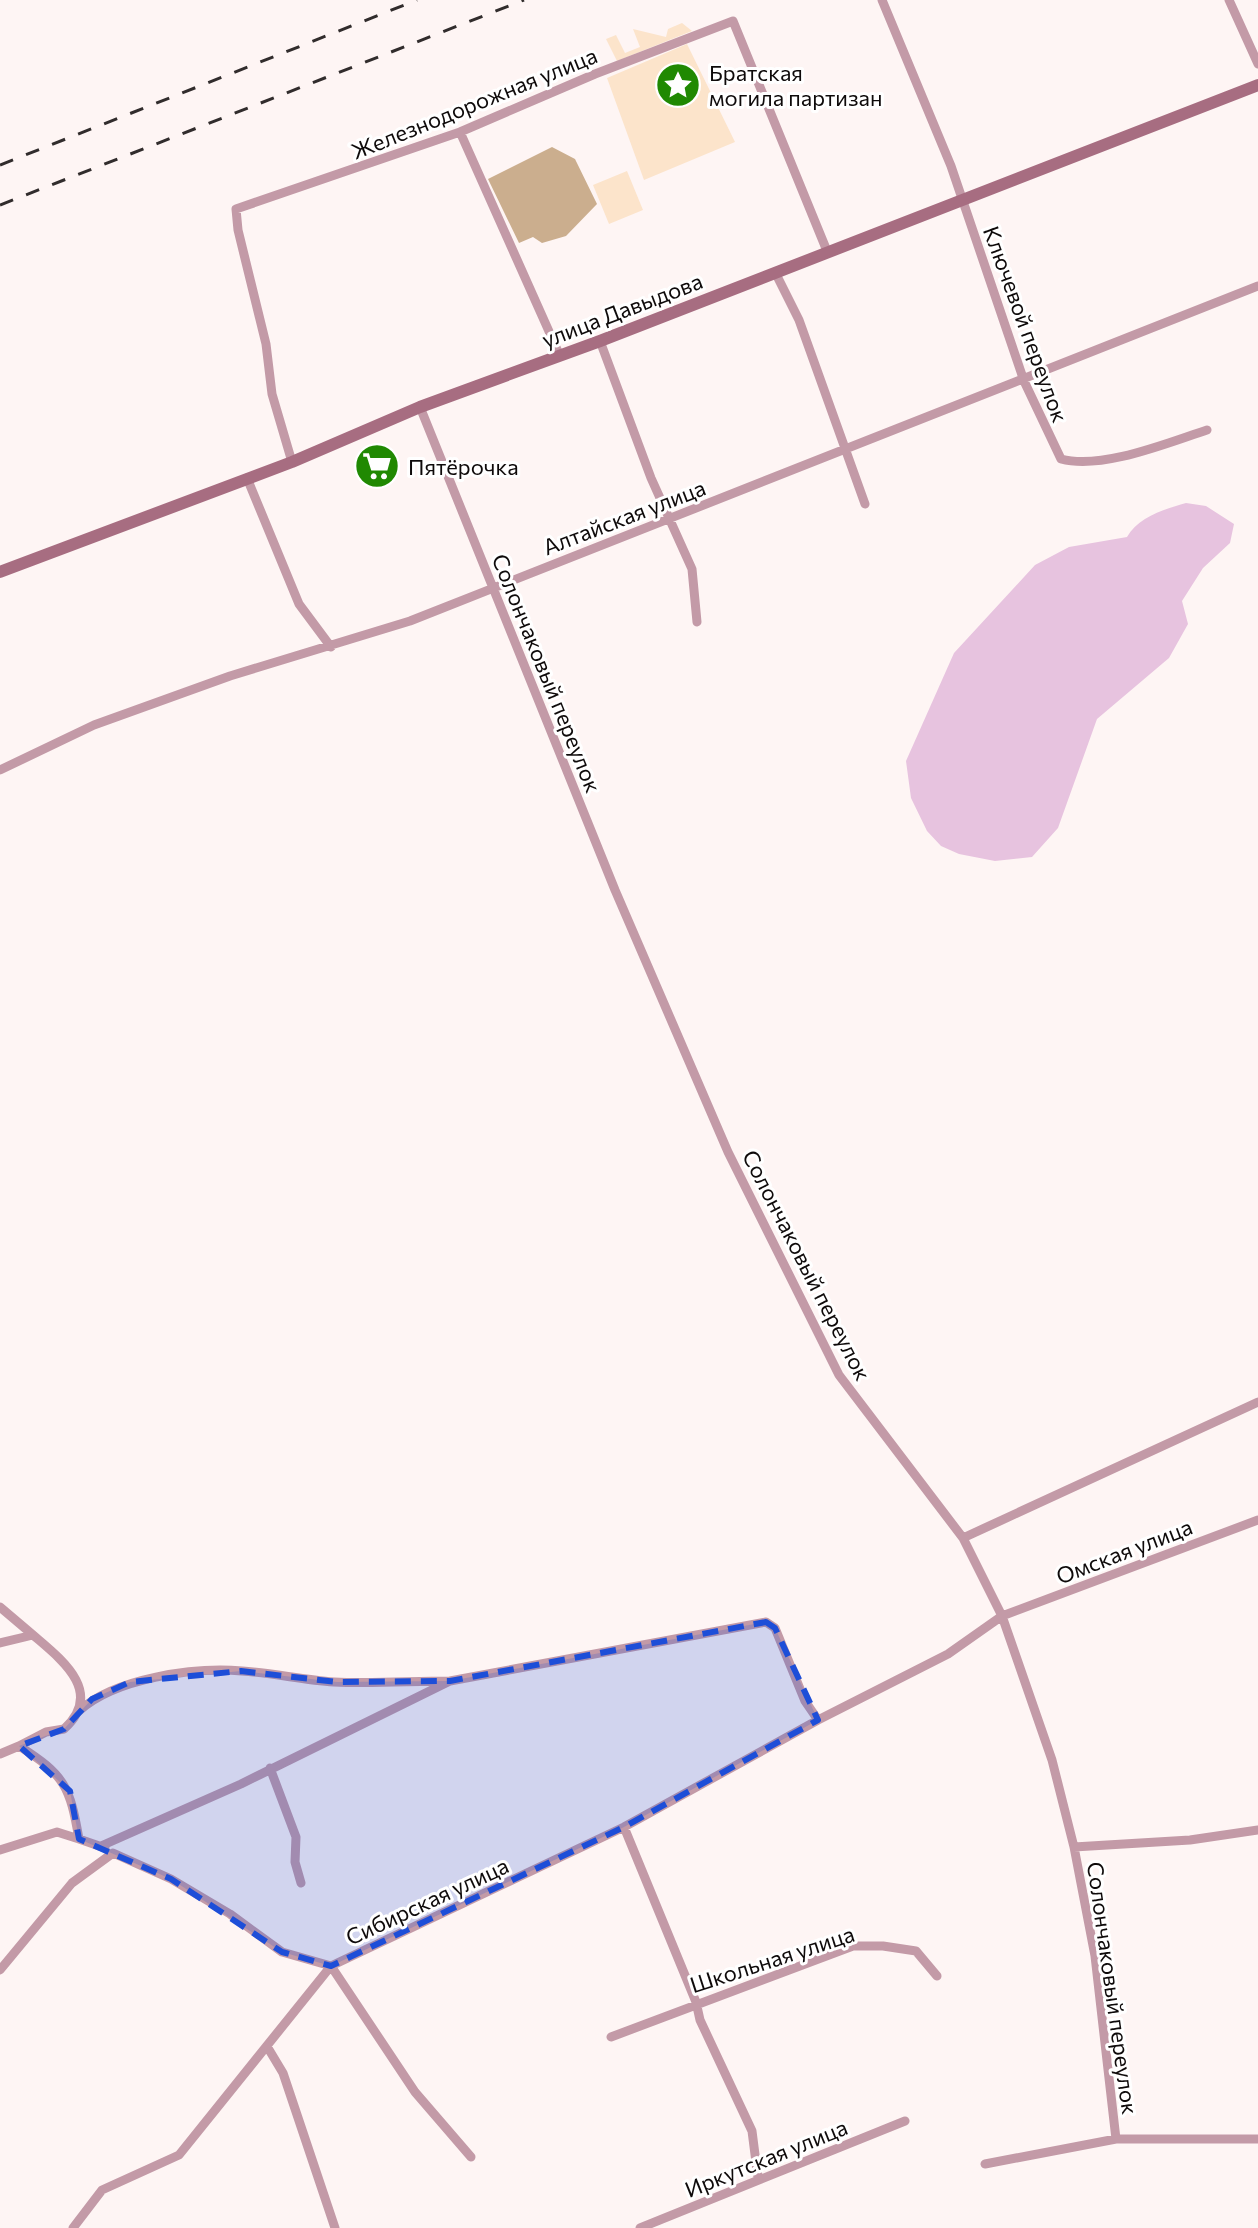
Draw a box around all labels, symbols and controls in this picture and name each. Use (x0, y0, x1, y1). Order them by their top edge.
street label: Железнодорожная улица (347, 41, 601, 165)
place label: Братская могила партизан (709, 59, 883, 111)
place icon: Братская могила партизан (654, 61, 702, 109)
street label: Ключевой переулок (978, 222, 1074, 426)
street label: улица Давыдова (538, 267, 706, 353)
supermarket icon: Пятёрочка (353, 442, 401, 490)
place label: Пятёрочка (408, 453, 519, 480)
street label: Алтайская улица (539, 474, 709, 560)
street label: Солончаковый переулок (487, 550, 607, 796)
street label: Солончаковый переулок (737, 1145, 877, 1385)
street label: Омская улица (1052, 1513, 1196, 1589)
street label: Сибирская улица (341, 1851, 513, 1951)
street label: Солончаковый переулок (1082, 1860, 1144, 2116)
street label: Школьная улица (686, 1920, 858, 1998)
street label: Иркутская улица (681, 2113, 851, 2203)

